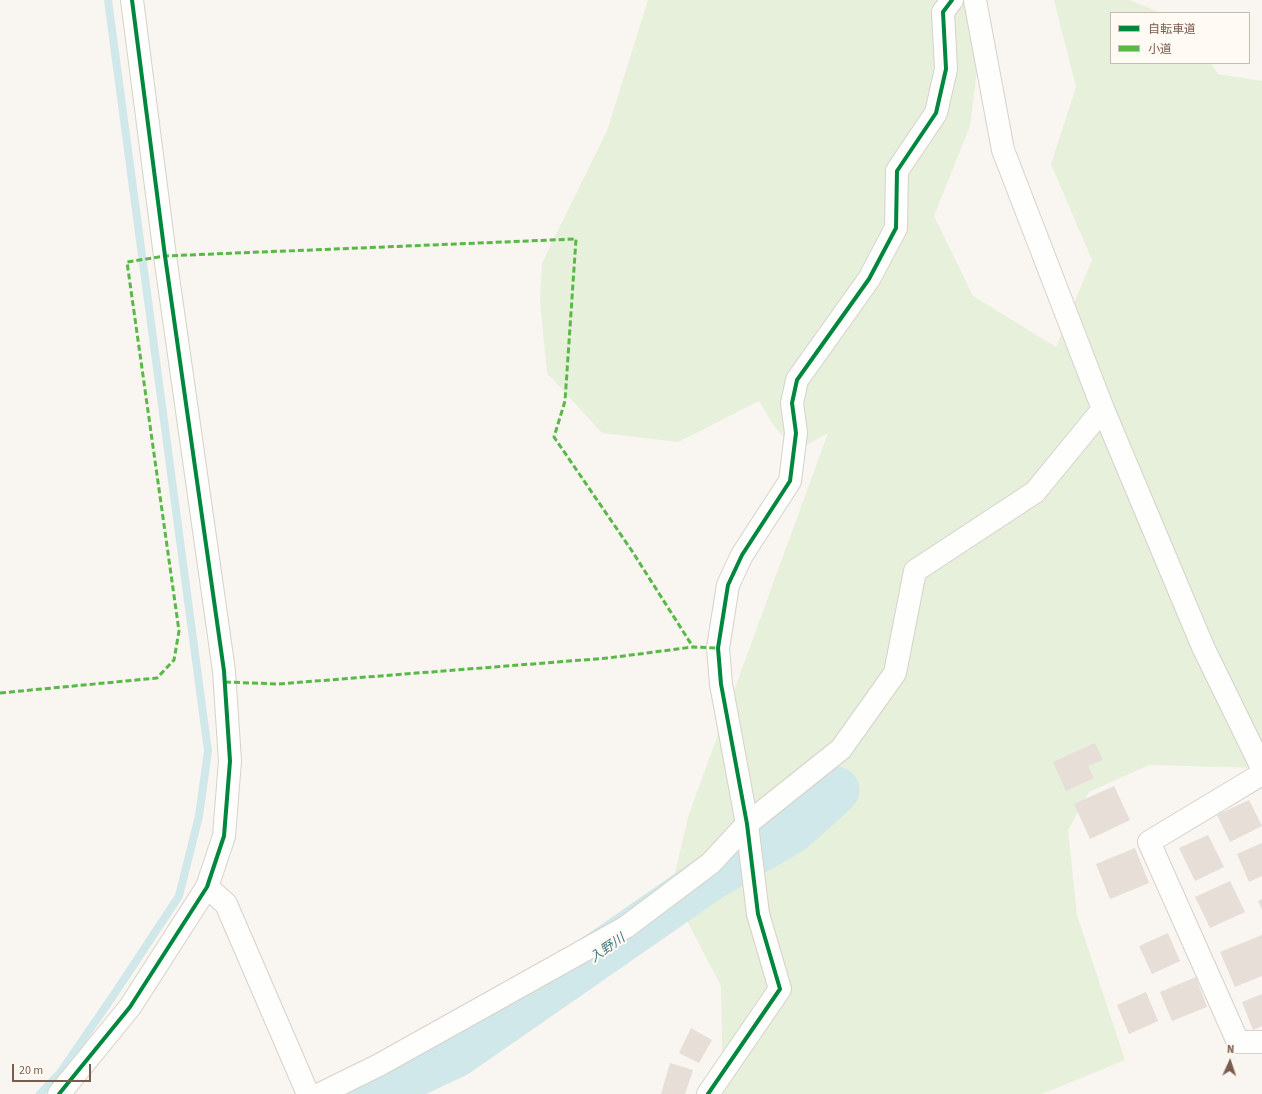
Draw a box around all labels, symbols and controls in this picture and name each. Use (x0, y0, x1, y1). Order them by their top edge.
legend (1110, 12, 1250, 64)
text: 自転車道 (1148, 21, 1196, 38)
text: 小道 (1148, 41, 1172, 58)
water label: 入野川 (588, 931, 628, 967)
north arrow (1210, 1042, 1250, 1082)
text: N (1227, 1042, 1235, 1057)
scale bar (14, 1056, 93, 1082)
text: 20 m (19, 1062, 43, 1079)

